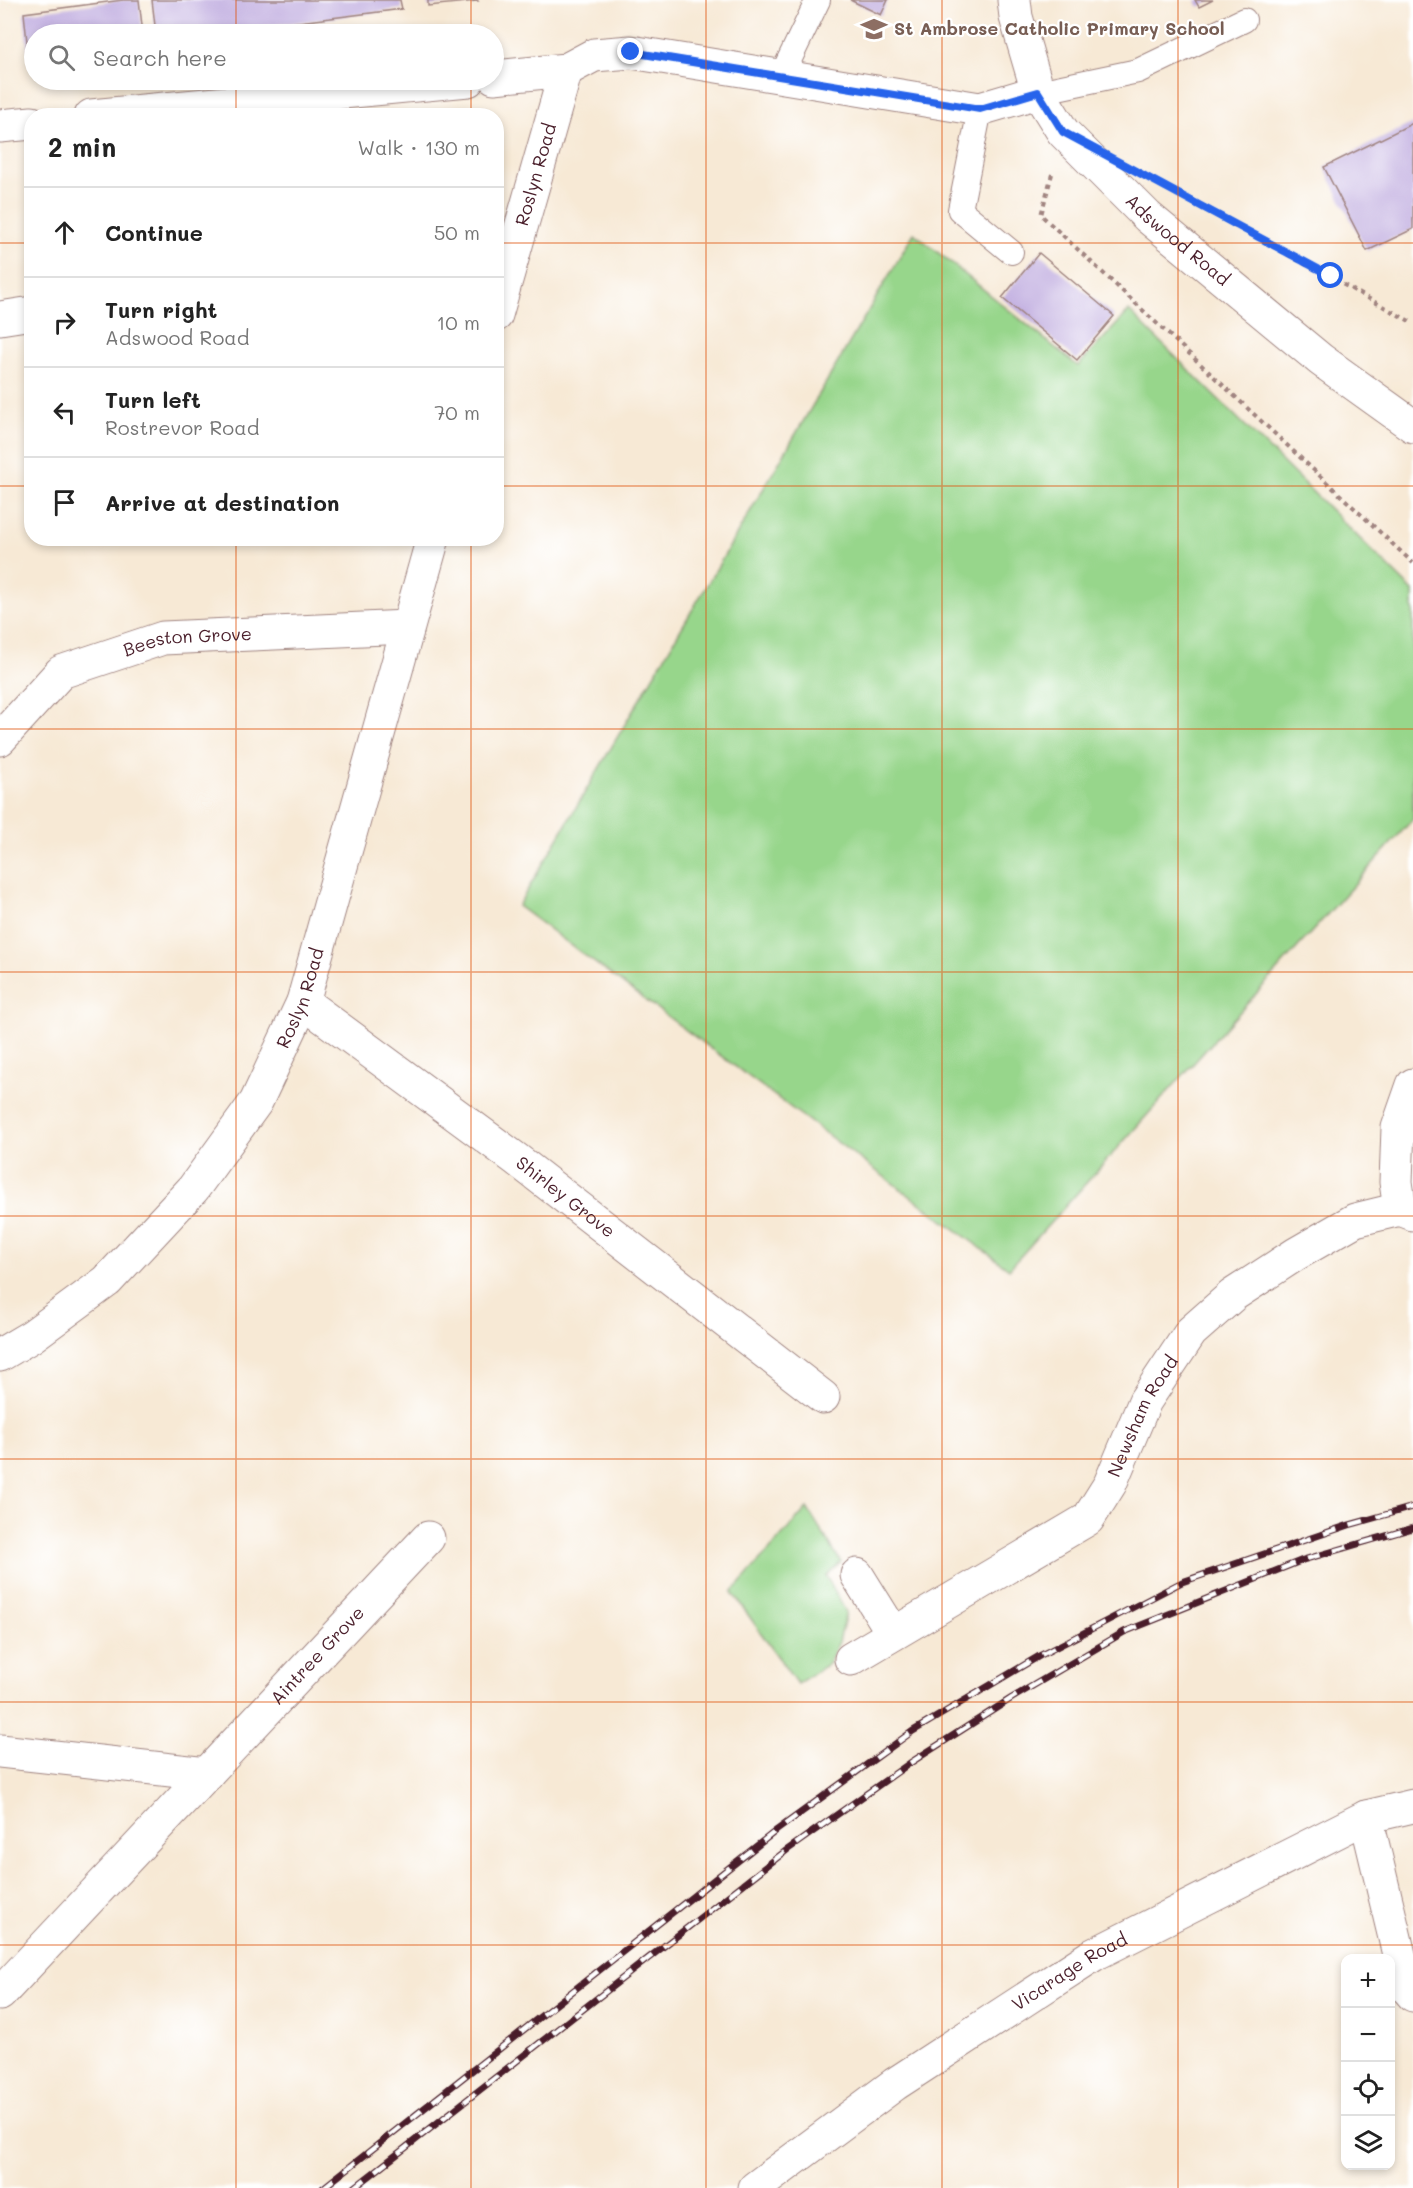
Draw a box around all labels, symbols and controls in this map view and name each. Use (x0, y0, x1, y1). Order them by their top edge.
school or university icon: St Ambrose Catholic Primary School (859, 14, 889, 44)
place label: St Ambrose Catholic Primary School (894, 16, 1225, 40)
search box (24, 24, 504, 90)
route end (617, 38, 643, 64)
icon: search (45, 41, 78, 74)
text: Search here (93, 43, 227, 72)
street label: Roslyn Road (509, 120, 561, 228)
text: 2 min (48, 130, 116, 164)
text: Walk · 130 m (357, 134, 480, 160)
street label: Adswood Road (1121, 188, 1235, 291)
icon: ahead (48, 216, 81, 249)
text: Continue (105, 218, 203, 247)
text: 50 m (434, 219, 480, 245)
route start (1317, 262, 1343, 288)
text: Turn right (105, 295, 217, 324)
icon: right (48, 306, 81, 339)
text: 10 m (436, 309, 480, 335)
text: Adswood Road (105, 324, 249, 350)
text: Turn left (105, 385, 201, 414)
icon: left (48, 396, 81, 429)
text: 70 m (434, 399, 480, 425)
text: Rostrevor Road (105, 414, 259, 440)
icon: arrive (48, 486, 81, 519)
text: Arrive at destination (105, 488, 340, 517)
street label: Beeston Grove (120, 621, 252, 662)
street label: Roslyn Road (270, 945, 329, 1052)
street label: Shirley Grove (511, 1150, 620, 1243)
street label: Newsham Road (1101, 1350, 1183, 1480)
street label: Aintree Grove (265, 1601, 369, 1709)
street label: Vicarage Road (1007, 1927, 1131, 2016)
map controls (1341, 1954, 1395, 2170)
button: + (1341, 1954, 1395, 2008)
button: − (1341, 2008, 1395, 2062)
button: locate (1341, 2062, 1395, 2116)
button: layers (1341, 2116, 1395, 2170)

